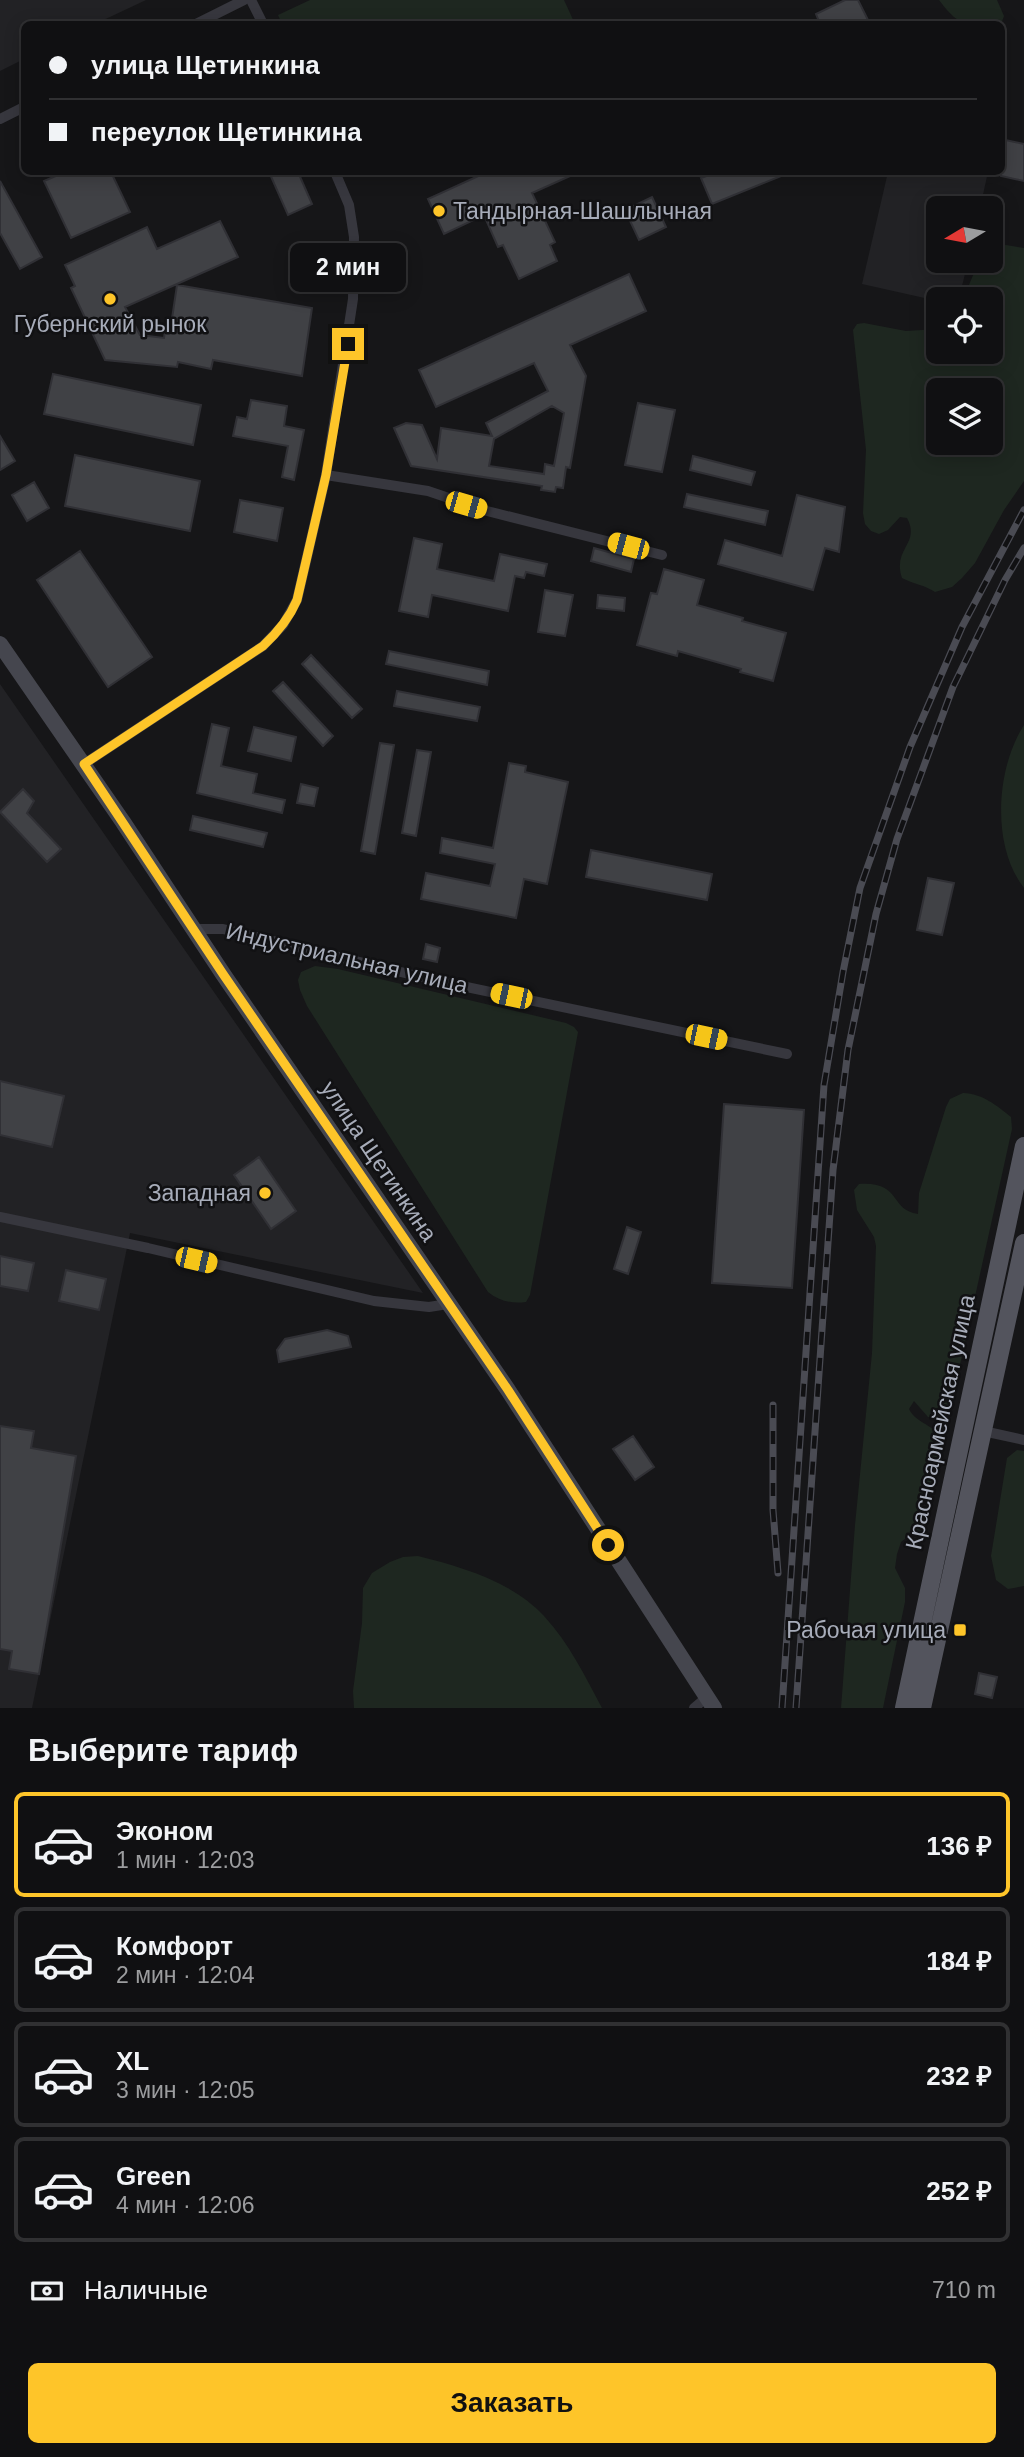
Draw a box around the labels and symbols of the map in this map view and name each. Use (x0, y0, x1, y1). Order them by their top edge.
north arrow (926, 196, 1003, 273)
place label: Тандырная-Шашлычная (453, 198, 712, 224)
marker: Тандырная-Шашлычная (431, 203, 447, 219)
callout: 2 мин (290, 243, 406, 292)
marker: Губернский рынок (102, 291, 118, 307)
place label: Губернский рынок (14, 311, 207, 337)
route end (332, 328, 364, 360)
car (443, 489, 490, 521)
car (605, 530, 652, 562)
street label: Индустриальная улица (224, 918, 471, 999)
car (489, 981, 534, 1011)
car (684, 1022, 729, 1052)
street label: улица Щетинкина (316, 1076, 442, 1246)
place label: Западная (148, 1180, 251, 1206)
marker: Западная (257, 1185, 273, 1201)
car (174, 1245, 219, 1275)
street label: Красноармейская улица (900, 1292, 980, 1552)
route start (592, 1529, 624, 1561)
place label: Рабочая улица (786, 1617, 946, 1643)
marker: Рабочая улица (952, 1622, 968, 1638)

